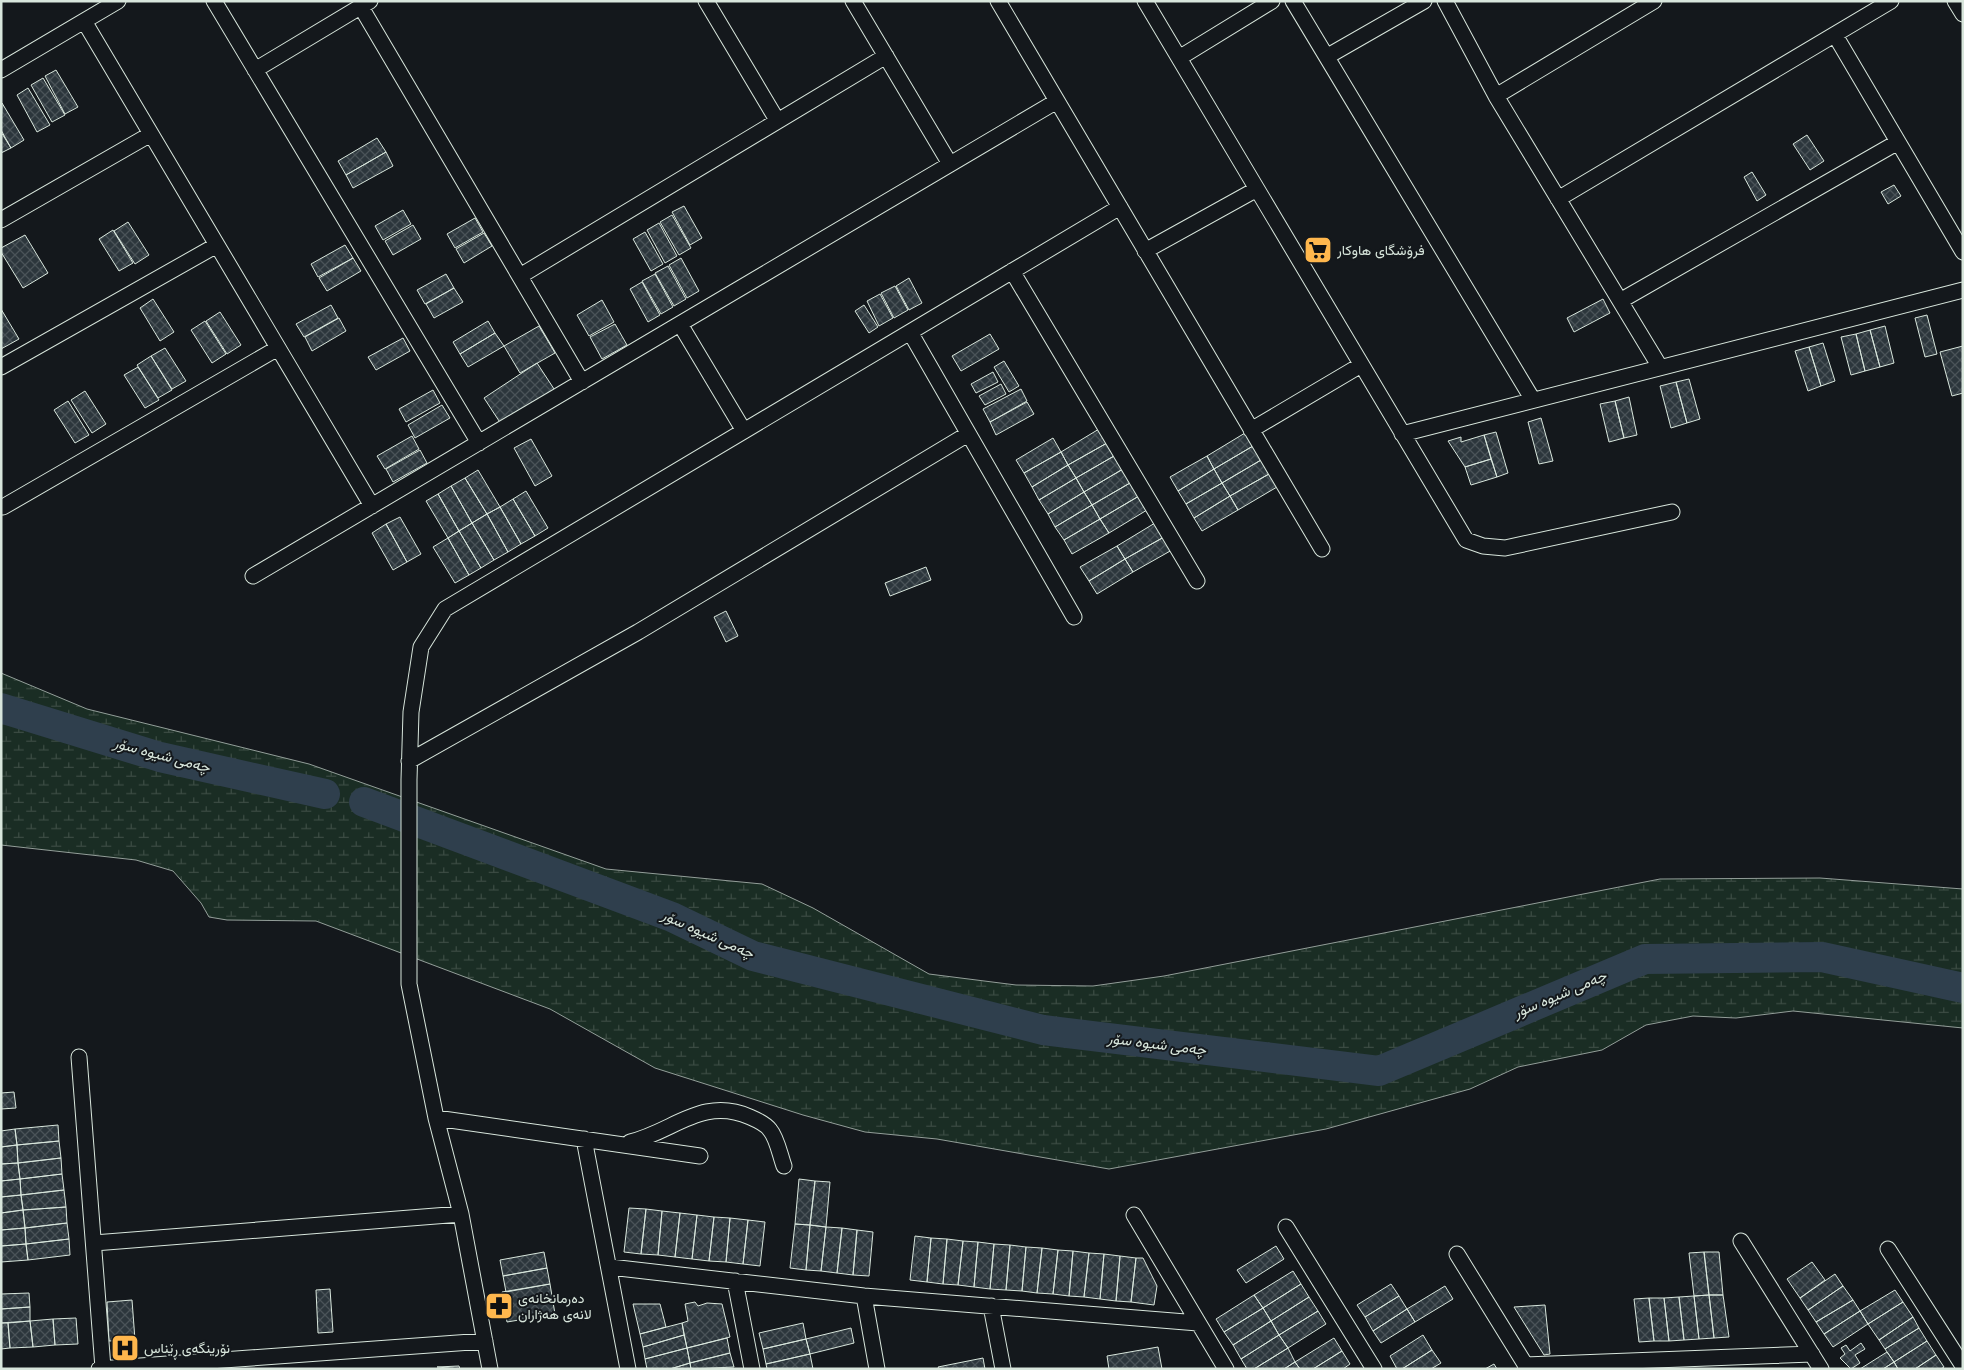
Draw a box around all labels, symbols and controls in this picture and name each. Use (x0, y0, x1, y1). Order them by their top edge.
supermarket icon: فرۆشگای ھاوکار (1303, 235, 1333, 265)
place label: فرۆشگای ھاوکار (1336, 242, 1425, 259)
water label: چەمی شیوە سۆر (111, 733, 213, 778)
water label: چەمی شیوە سۆر (658, 905, 758, 964)
water label: چەمی شیوە سۆر (1510, 966, 1610, 1023)
water label: چەمی شیوە سۆر (1106, 1029, 1208, 1060)
place label: دەرمانخانەی لانەی هەژاران (518, 1290, 592, 1323)
pharmacy icon: دەرمانخانەی لانەی هەژاران (484, 1291, 514, 1321)
hospital icon: نۆرینگەی ڕێناس (110, 1333, 140, 1363)
place label: نۆرینگەی ڕێناس (144, 1340, 230, 1360)

